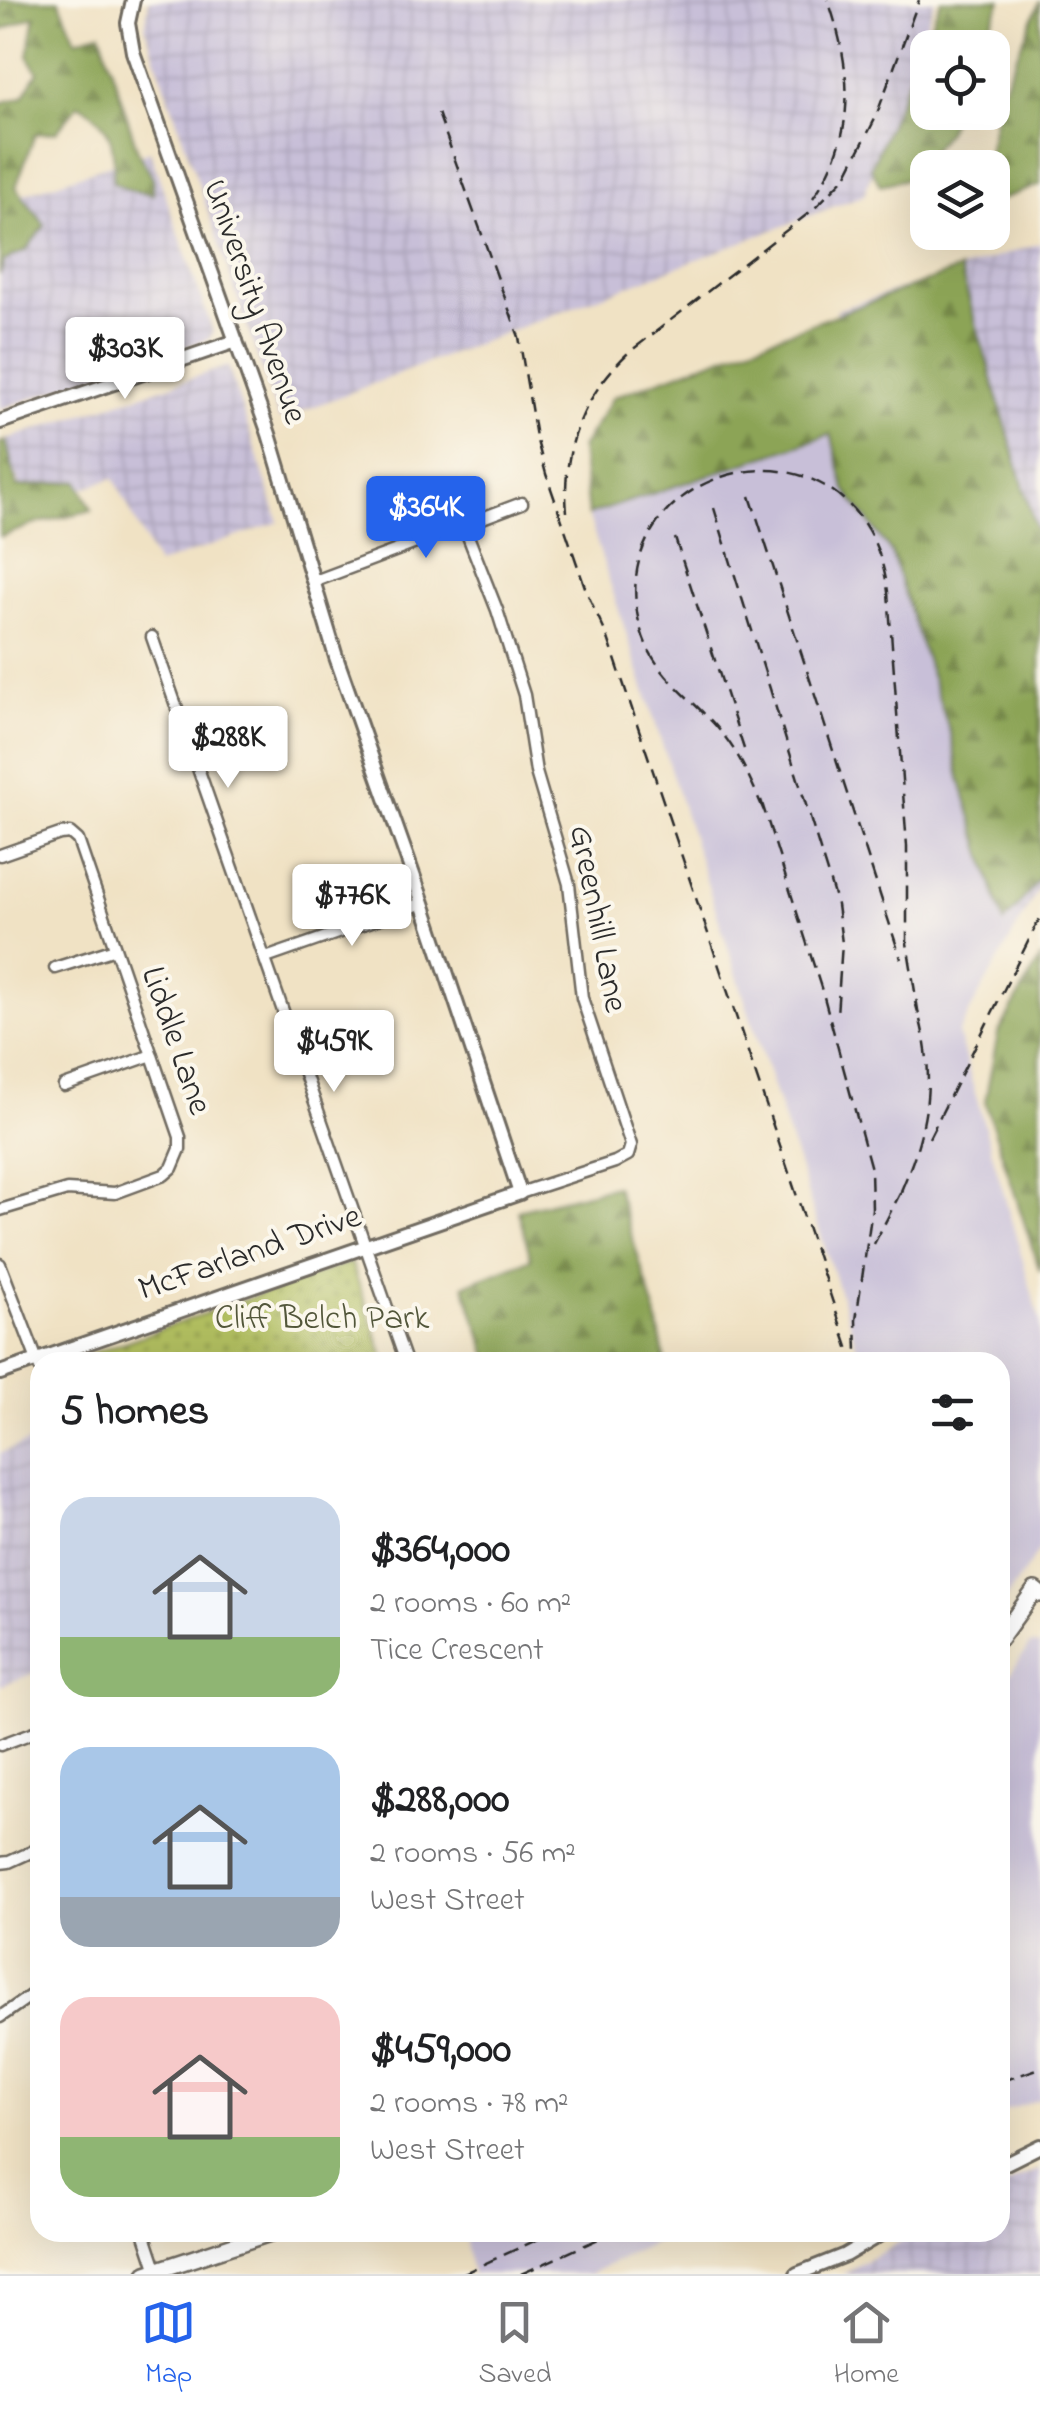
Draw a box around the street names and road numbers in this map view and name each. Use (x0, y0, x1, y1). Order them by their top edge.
street label: University Avenue (188, 173, 320, 431)
street label: Greenhill Lane (554, 821, 640, 1017)
street label: Liddle Lane (126, 960, 224, 1122)
street label: McFarland Drive (132, 1192, 369, 1316)

